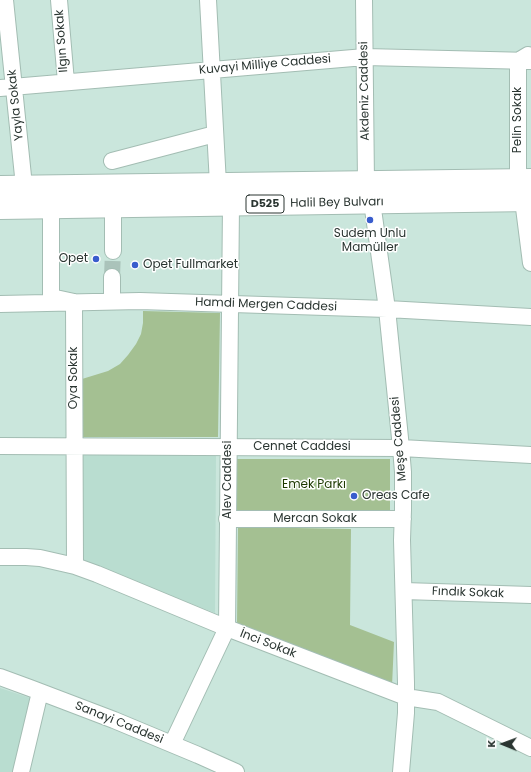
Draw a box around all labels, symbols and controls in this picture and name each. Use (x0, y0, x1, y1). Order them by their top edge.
street label: Ilgın Sokak (53, 9, 71, 73)
street label: Akdeniz Caddesi (357, 41, 373, 141)
street label: Kuvayi Milliye Caddesi (198, 52, 332, 78)
street label: Yayla Sokak (5, 69, 27, 141)
street label: Pelin Sokak (511, 87, 525, 153)
road number: D525 (246, 195, 284, 213)
street label: Halil Bey Bulvarı (290, 195, 384, 211)
marker: Sudem Unlu Mamüller (365, 215, 375, 225)
place label: Sudem Unlu Mamüller (334, 227, 406, 255)
place label: Opet (59, 252, 88, 266)
marker: Opet (91, 254, 101, 264)
place label: Opet Fullmarket (143, 258, 238, 272)
marker: Opet Fullmarket (130, 260, 140, 270)
street label: Hamdi Mergen Caddesi (195, 295, 337, 315)
street label: Oya Sokak (67, 347, 81, 409)
street label: Meşe Caddesi (388, 396, 410, 482)
street label: Cennet Caddesi (253, 440, 351, 454)
street label: Alev Caddesi (221, 441, 235, 519)
park label: Emek Parkı (282, 478, 346, 492)
place label: Oreas Cafe (362, 489, 430, 503)
marker: Oreas Cafe (349, 491, 359, 501)
street label: Mercan Sokak (273, 512, 357, 526)
street label: Fındık Sokak (432, 585, 504, 601)
street label: İnci Sokak (238, 627, 298, 661)
street label: Sanayi Caddesi (73, 699, 165, 747)
north arrow (483, 724, 523, 764)
text: K (483, 740, 499, 748)

